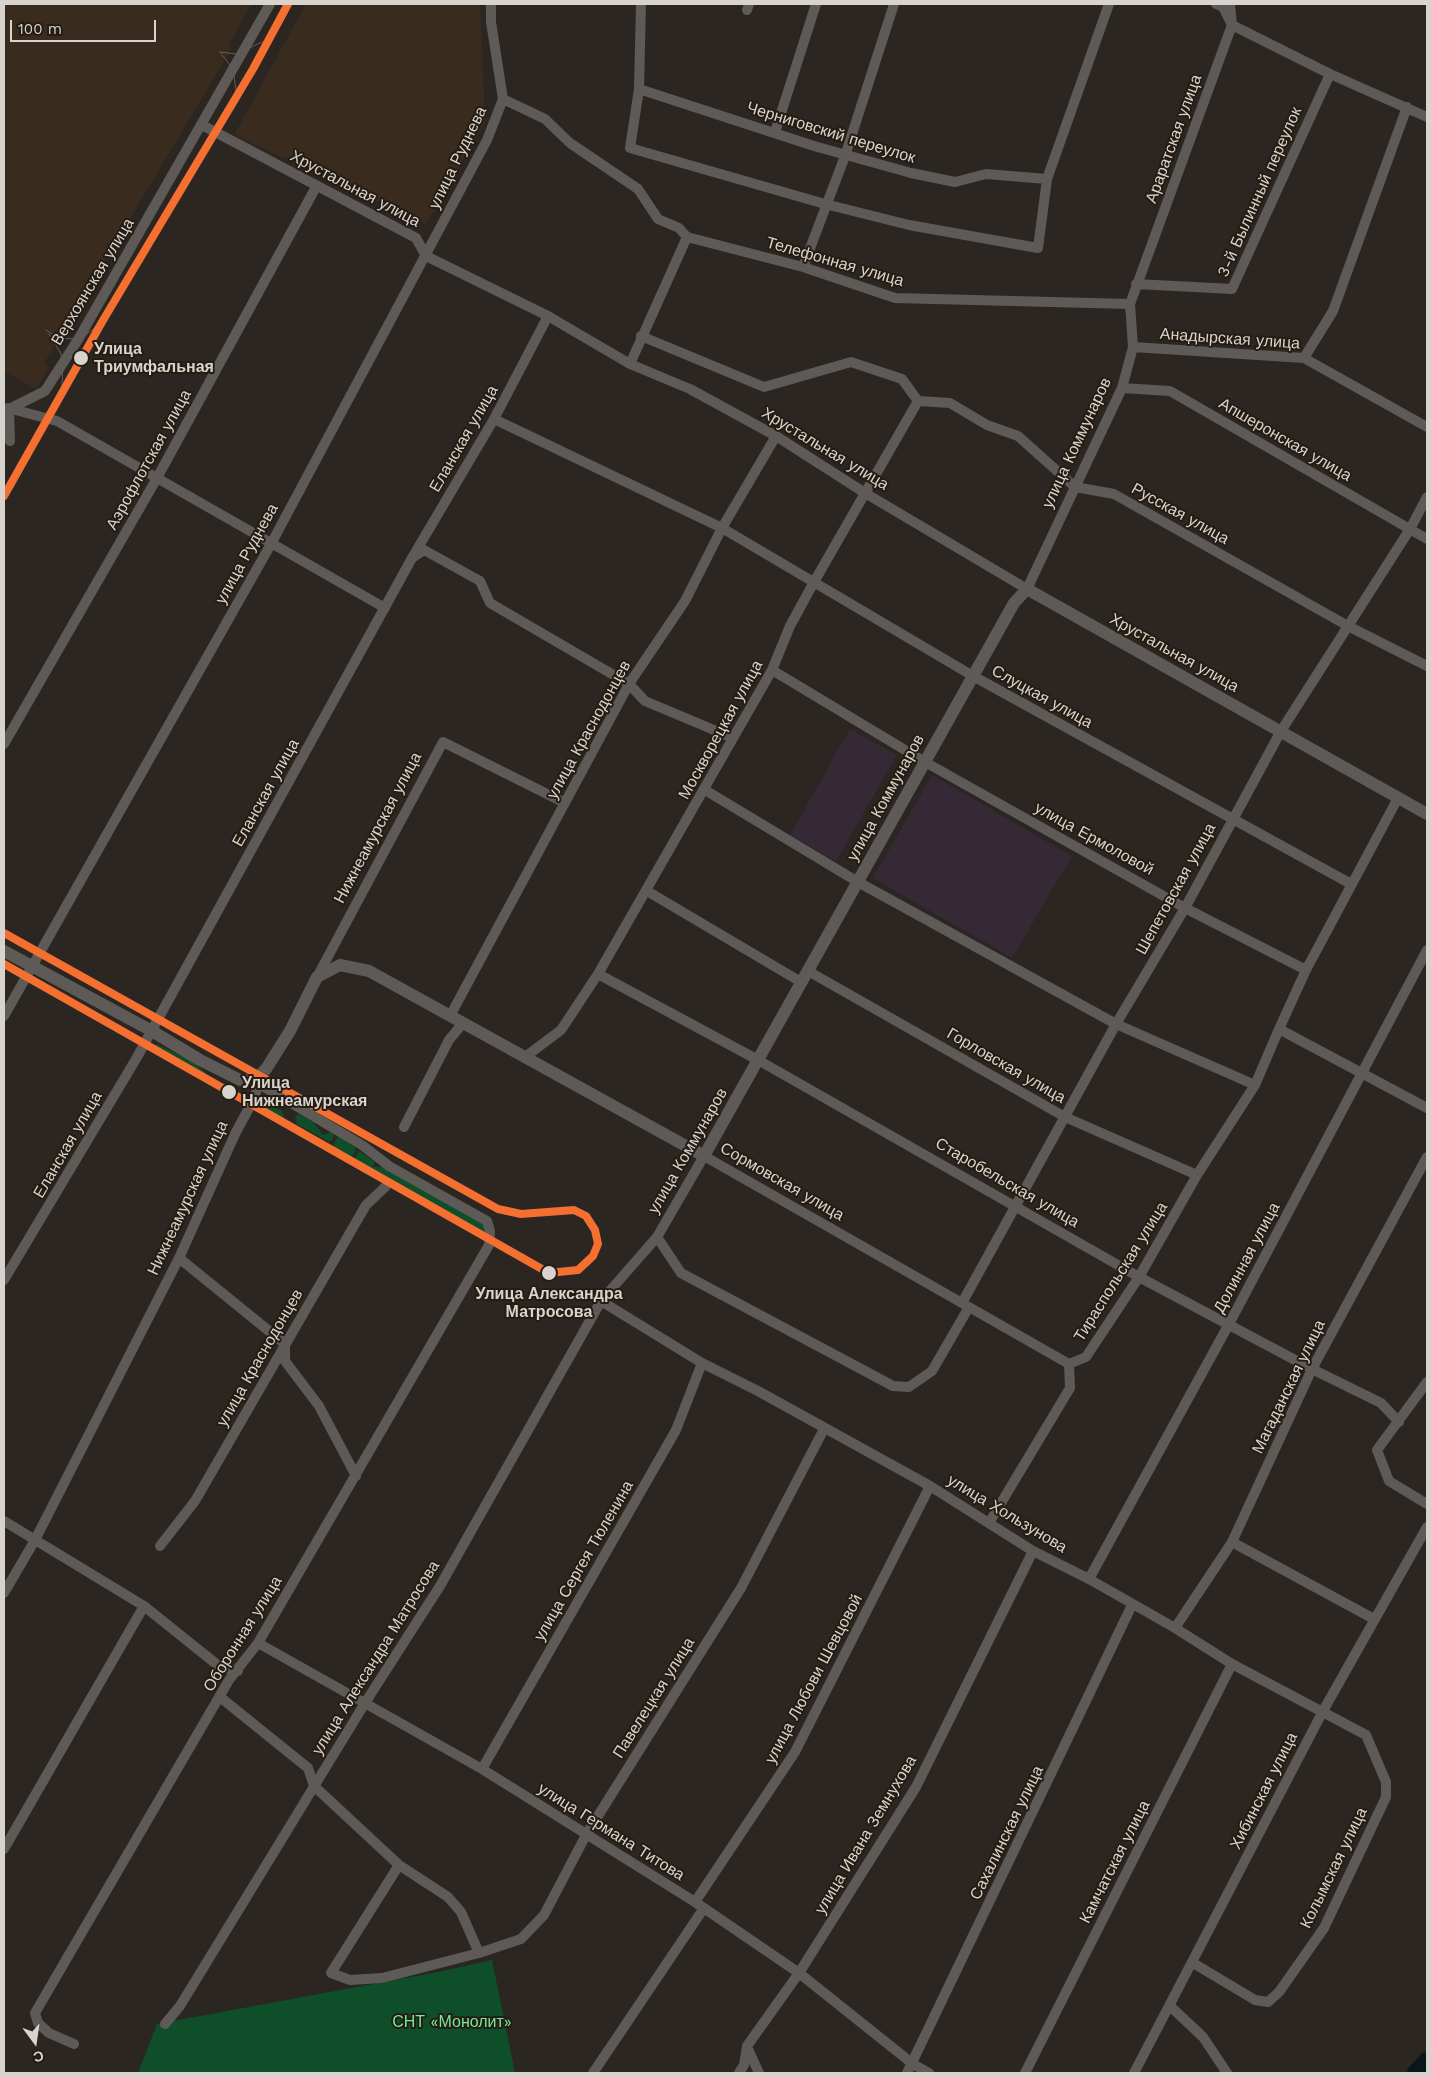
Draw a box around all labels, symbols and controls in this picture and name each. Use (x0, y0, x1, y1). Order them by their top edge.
scale bar (12, 10, 159, 42)
text: 100 m (18, 20, 62, 38)
street label: Араратская улица (1142, 72, 1206, 206)
street label: Черниговский переулок (744, 98, 918, 168)
street label: улица Руднева (425, 104, 491, 212)
street label: 3-й Былинный переулок (1214, 104, 1306, 280)
street label: Хрустальная улица (287, 147, 423, 231)
street label: Верхоянская улица (47, 215, 139, 349)
street label: Телефонная улица (764, 233, 906, 291)
street label: Анадырская улица (1159, 325, 1301, 353)
place label: Улица Триумфальная (94, 339, 214, 377)
marker: Улица Триумфальная (72, 349, 90, 367)
street label: улица Коммунаров (1038, 375, 1116, 511)
street label: Еланская улица (426, 382, 502, 496)
street label: Аэрофлотская улица (102, 387, 196, 533)
street label: Апшеронская улица (1215, 394, 1355, 486)
street label: Хрустальная улица (758, 403, 892, 495)
street label: Русская улица (1128, 479, 1232, 549)
street label: улица Руднева (211, 500, 283, 608)
street label: Хрустальная улица (1106, 610, 1242, 696)
street label: улица Краснодонцев (543, 657, 635, 803)
street label: Москворецкая улица (675, 657, 767, 803)
street label: Слуцкая улица (988, 661, 1096, 733)
street label: улица Коммунаров (843, 731, 929, 865)
street label: Еланская улица (228, 736, 304, 850)
street label: Нижнеамурская улица (330, 749, 426, 907)
street label: улица Ермоловой (1031, 798, 1157, 880)
street label: Шепетовская улица (1132, 820, 1220, 958)
street label: Горловская улица (943, 1024, 1069, 1108)
place label: Улица Нижнеамурская (242, 1073, 367, 1111)
marker: Улица Нижнеамурская (220, 1083, 238, 1101)
street label: улица Коммунаров (644, 1085, 732, 1217)
street label: Еланская улица (30, 1088, 106, 1202)
street label: Нижнеамурская улица (144, 1118, 232, 1278)
street label: Старобельская улица (932, 1134, 1082, 1232)
street label: Сормовская улица (717, 1139, 847, 1225)
street label: Тираспольская улица (1070, 1199, 1172, 1345)
street label: Долинная улица (1210, 1199, 1284, 1317)
marker: Улица Александра Матросова (540, 1264, 558, 1282)
place label: Улица Александра Матросова (475, 1284, 623, 1322)
street label: улица Краснодонцев (213, 1286, 307, 1430)
street label: Магаданская улица (1248, 1317, 1330, 1457)
street label: улица Хользунова (944, 1471, 1070, 1557)
street label: улица Сергея Тюленина (530, 1477, 638, 1645)
street label: улица Александра Матросова (308, 1557, 444, 1759)
street label: Оборонная улица (200, 1573, 286, 1695)
street label: улица Любови Шевцовой (761, 1591, 867, 1767)
street label: Павелецкая улица (609, 1634, 699, 1762)
street label: Хибинская улица (1226, 1729, 1302, 1853)
street label: улица Ивана Земнухова (811, 1752, 921, 1918)
street label: Сахалинская улица (966, 1763, 1048, 1903)
street label: улица Германа Титова (534, 1779, 688, 1885)
street label: Камчатская улица (1076, 1797, 1154, 1927)
street label: Колымская улица (1296, 1804, 1372, 1932)
park label: СНТ «Монолит» (392, 2012, 512, 2032)
north arrow (10, 2017, 60, 2067)
text: С (32, 2048, 45, 2066)

